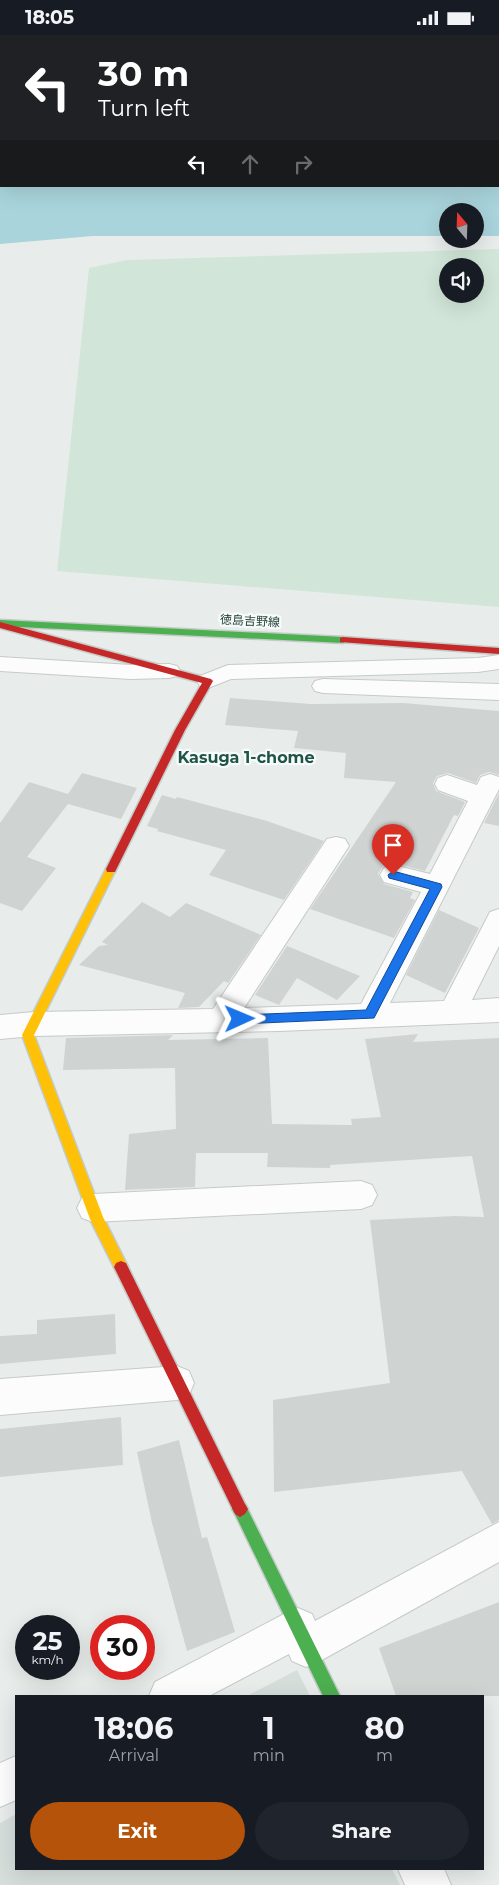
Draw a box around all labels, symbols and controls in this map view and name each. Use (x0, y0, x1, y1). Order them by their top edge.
text: 18:05 (25, 6, 74, 29)
text: 30 m (98, 52, 189, 95)
icon: left (15, 55, 80, 120)
text: Turn left (98, 95, 190, 122)
icon: left (183, 150, 211, 178)
icon: ahead (236, 150, 264, 178)
icon: right (289, 150, 317, 178)
north arrow (439, 203, 484, 247)
map controls (439, 203, 484, 303)
button: sound (439, 258, 484, 303)
street label: 徳島吉野線 (220, 611, 280, 630)
district label: Kasuga 1-chome (177, 748, 315, 767)
pin (372, 824, 414, 875)
icon: arrive (379, 831, 407, 859)
position arrow (213, 992, 265, 1044)
speed limit sign: 30 (90, 1615, 155, 1680)
text: 25 (33, 1626, 62, 1656)
text: km/h (31, 1652, 64, 1667)
text: 18:06 (94, 1710, 173, 1747)
text: 1 (263, 1710, 275, 1747)
text: 80 (364, 1710, 405, 1747)
text: Arrival (109, 1746, 159, 1765)
text: min (253, 1746, 285, 1765)
text: m (376, 1746, 393, 1765)
button: Exit (30, 1802, 245, 1860)
button: Share (255, 1802, 469, 1860)

